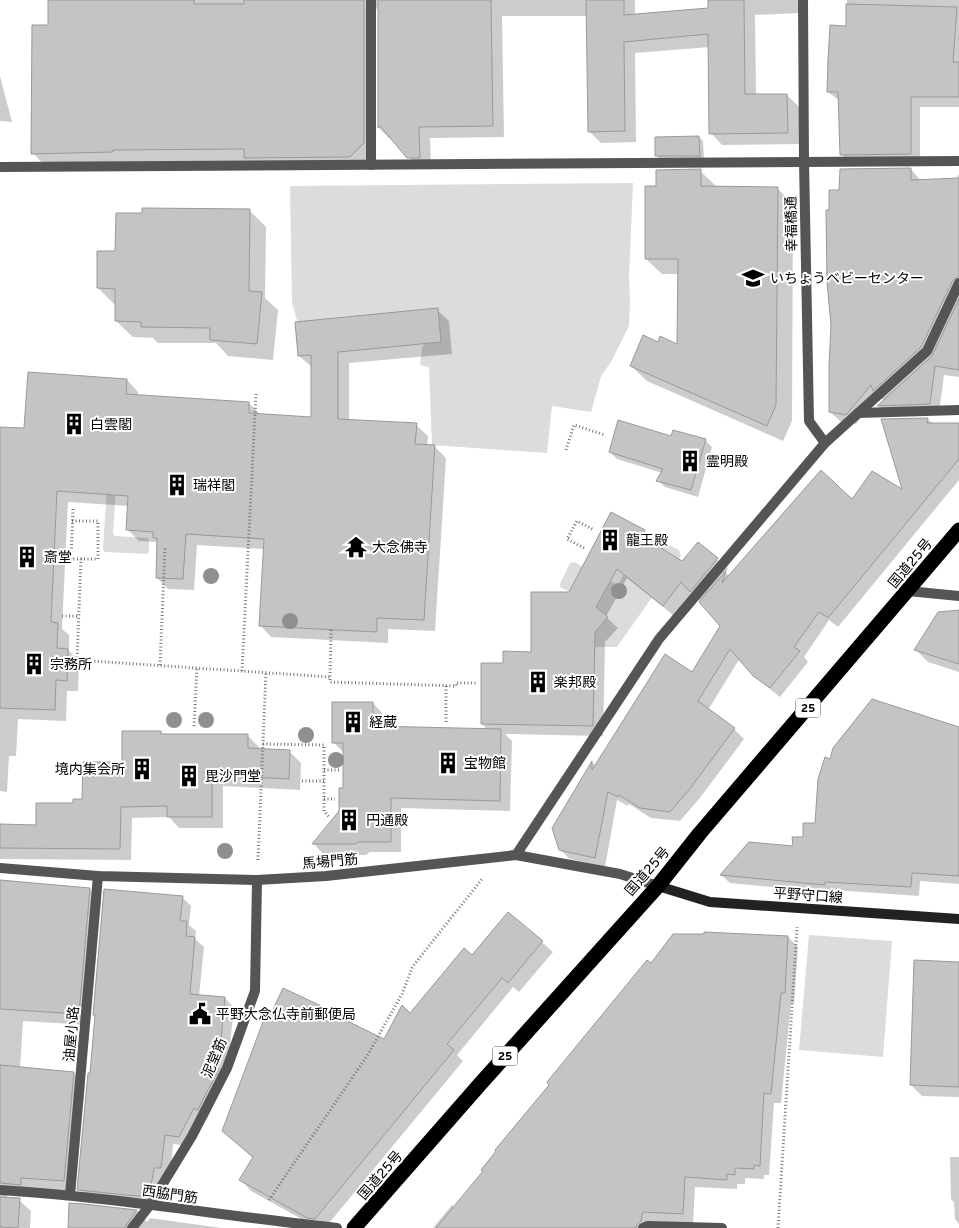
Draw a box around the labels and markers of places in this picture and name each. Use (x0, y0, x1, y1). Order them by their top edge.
school or university icon: いちょうベビーセンター (740, 265, 766, 291)
place label: いちょうベビーセンター (770, 271, 924, 288)
building icon: 白雲閣 (61, 411, 87, 437)
place label: 白雲閣 (90, 417, 132, 434)
building icon: 霊明殿 (677, 448, 703, 474)
place label: 霊明殿 (706, 454, 748, 471)
building icon: 瑞祥閣 (164, 472, 190, 498)
place label: 瑞祥閣 (193, 478, 235, 495)
building icon: 龍王殿 (597, 527, 623, 553)
place label: 龍王殿 (626, 533, 668, 550)
temple icon: 大念佛寺 (343, 534, 369, 560)
place label: 大念佛寺 (372, 539, 428, 557)
building icon: 斎堂 (14, 544, 40, 570)
place label: 斎堂 (44, 550, 72, 567)
building icon: 宗務所 (21, 651, 47, 677)
place label: 宗務所 (50, 657, 92, 674)
building icon: 楽邦殿 (525, 669, 551, 695)
place label: 楽邦殿 (554, 675, 596, 692)
building icon: 経蔵 (340, 709, 366, 735)
place label: 経蔵 (369, 715, 397, 732)
building icon: 宝物館 (435, 750, 461, 776)
place label: 宝物館 (464, 755, 506, 773)
building icon: 境内集会所 (129, 756, 155, 782)
place label: 境内集会所 (55, 762, 125, 779)
building icon: 毘沙門堂 (176, 763, 202, 789)
place label: 毘沙門堂 (205, 769, 261, 786)
building icon: 円通殿 (336, 807, 362, 833)
place label: 円通殿 (366, 813, 408, 830)
public building icon: 平野大念仏寺前郵便局 (187, 1001, 213, 1027)
place label: 平野大念仏寺前郵便局 (216, 1006, 356, 1024)

